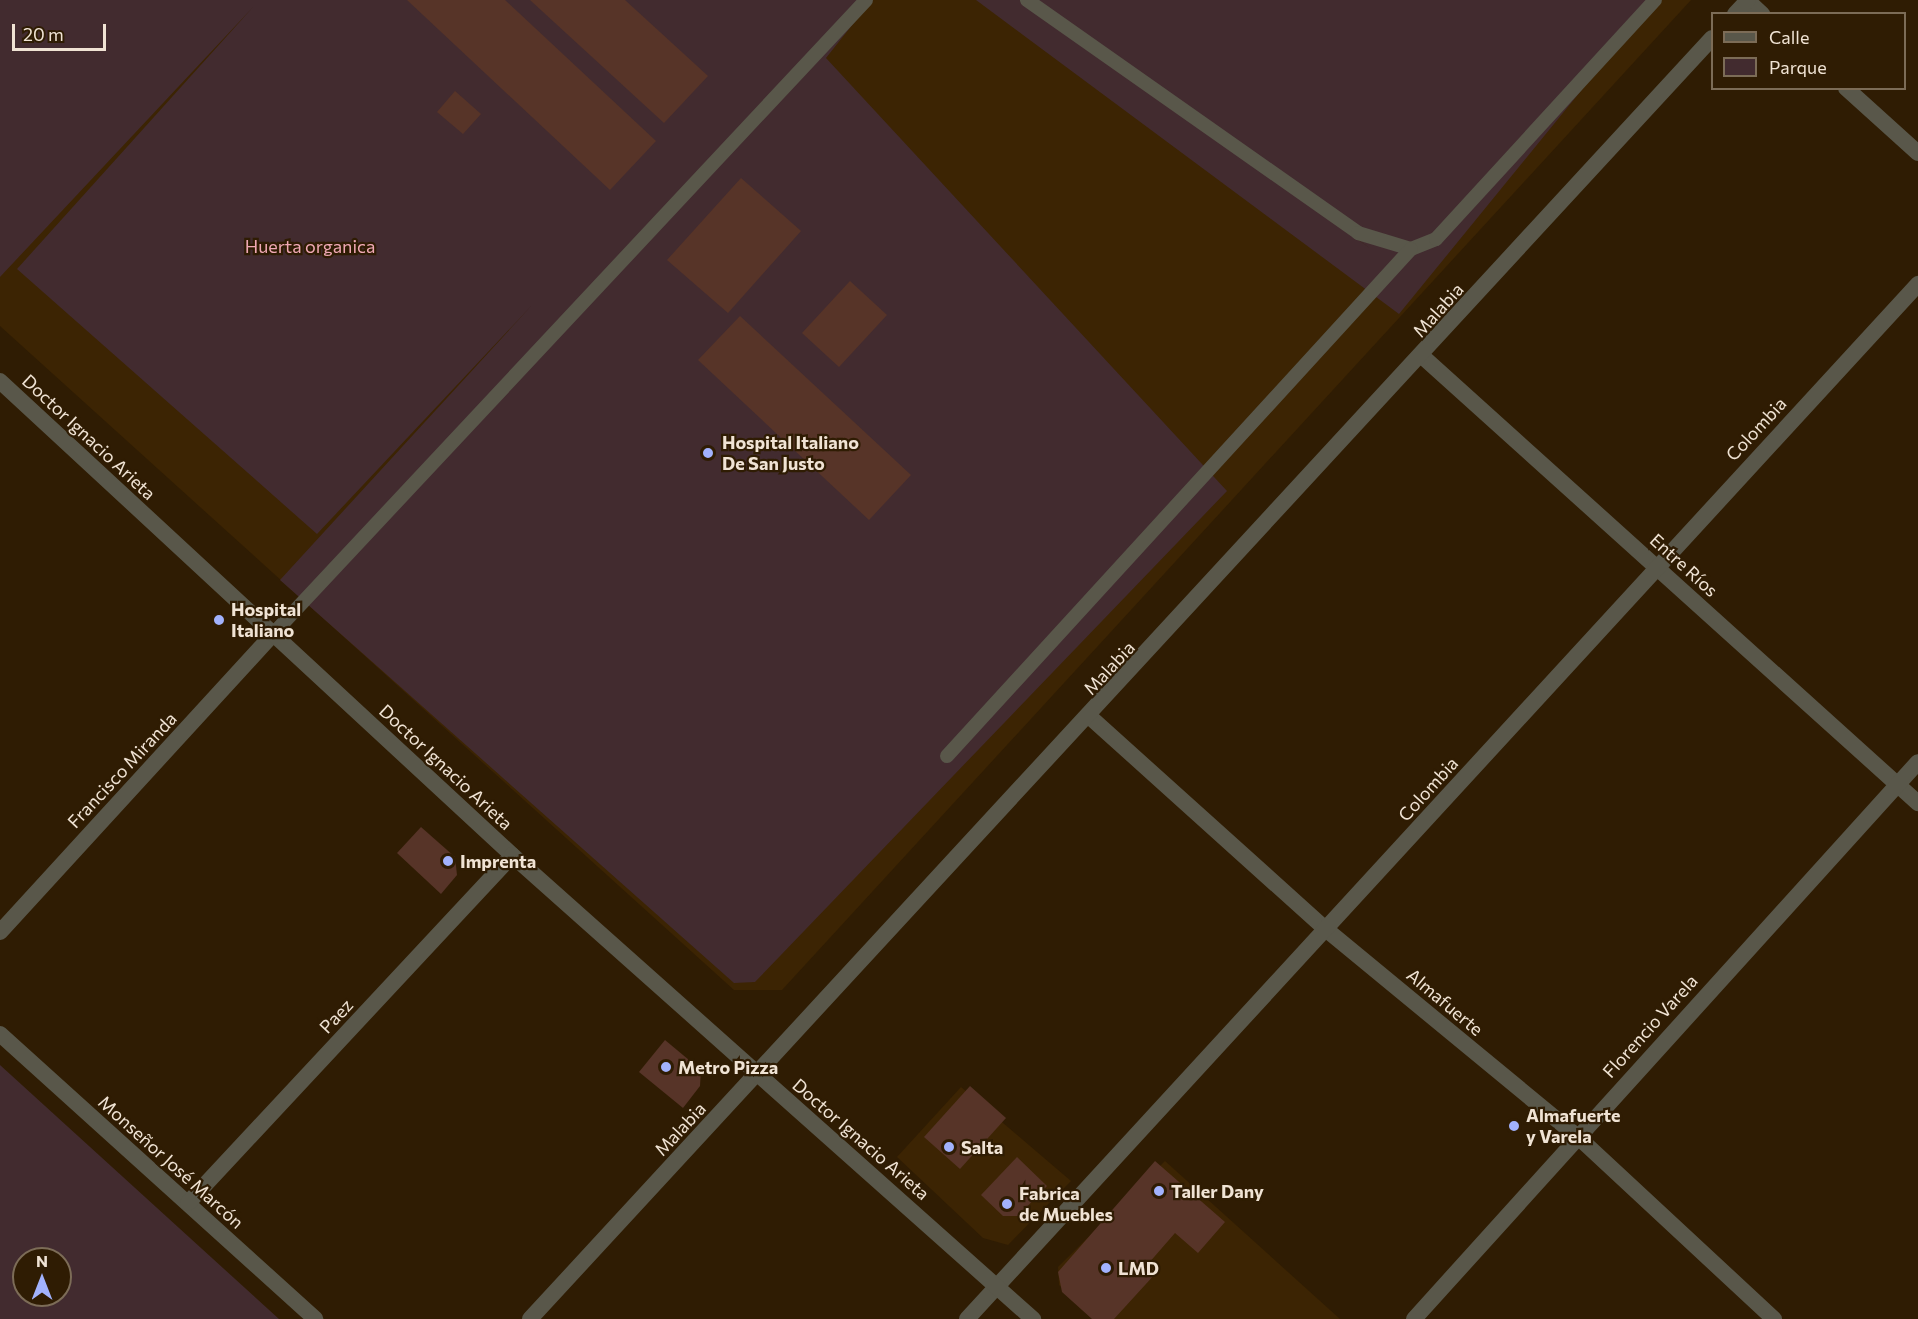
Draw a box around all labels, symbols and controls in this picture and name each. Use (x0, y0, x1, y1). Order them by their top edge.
scale bar (15, 12, 110, 50)
legend (1711, 12, 1906, 90)
text: 20 m (23, 23, 64, 45)
text: Calle (1769, 26, 1809, 48)
text: Parque (1769, 56, 1827, 78)
park label: Huerta organica (245, 235, 375, 257)
street label: Malabia (1408, 279, 1468, 341)
street label: Doctor Ignacio Arieta (18, 370, 160, 504)
street label: Colombia (1721, 393, 1791, 465)
place label: Hospital Italiano De San Justo (722, 432, 859, 474)
marker: Hospital Italiano De San Justo (699, 444, 717, 462)
street label: Entre Ríos (1646, 529, 1722, 601)
place label: Hospital Italiano (231, 599, 301, 642)
marker: Hospital Italiano (212, 613, 226, 627)
street label: Malabia (1079, 637, 1139, 699)
street label: Doctor Ignacio Arieta (375, 700, 517, 834)
street label: Francisco Miranda (63, 708, 181, 832)
street label: Colombia (1394, 752, 1462, 826)
place label: Imprenta (460, 850, 536, 872)
marker: Imprenta (441, 854, 455, 868)
street label: Almafuerte (1403, 964, 1487, 1040)
street label: Florencio Varela (1598, 970, 1702, 1082)
street label: Paez (315, 994, 357, 1038)
place label: Metro Pizza (678, 1056, 778, 1078)
marker: Metro Pizza (659, 1060, 673, 1074)
street label: Doctor Ignacio Arieta (788, 1074, 934, 1204)
street label: Monseñor José Marcón (94, 1091, 248, 1233)
street label: Malabia (650, 1098, 710, 1160)
place label: Almafuerte y Varela (1526, 1105, 1621, 1148)
marker: Almafuerte y Varela (1507, 1119, 1521, 1133)
place label: Salta (961, 1136, 1003, 1158)
marker: Salta (942, 1140, 956, 1154)
place label: Taller Dany (1171, 1180, 1264, 1202)
place label: Fabrica de Muebles (1019, 1183, 1113, 1226)
marker: Taller Dany (1152, 1184, 1166, 1198)
marker: Fabrica de Muebles (1000, 1197, 1014, 1211)
north arrow (12, 1247, 72, 1307)
text: N (36, 1251, 48, 1270)
place label: LMD (1118, 1257, 1159, 1279)
marker: LMD (1099, 1261, 1113, 1275)

